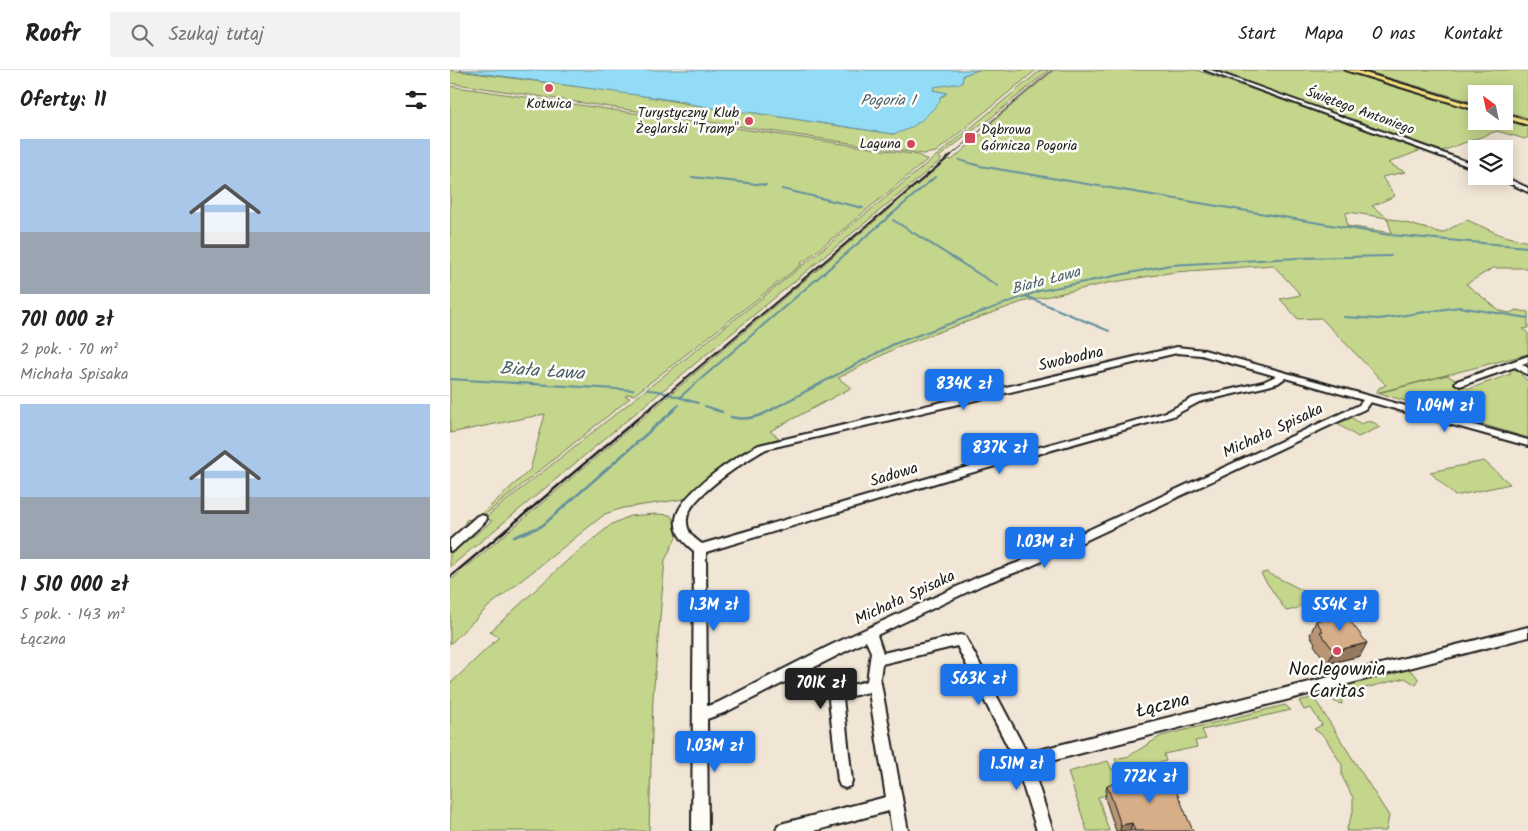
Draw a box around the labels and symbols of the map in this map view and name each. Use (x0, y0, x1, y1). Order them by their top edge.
street label: Świętego Antoniego (1302, 81, 1418, 141)
marker: Kotwica (543, 82, 555, 94)
north arrow (1468, 85, 1512, 130)
water label: Pogoria 1 (860, 89, 918, 113)
place label: Kotwica (526, 93, 572, 115)
place label: Turystyczny Klub Żeglarski "Tramp" (635, 102, 740, 140)
marker: Turystyczny Klub Żeglarski "Tramp" (743, 115, 755, 127)
place label: Dąbrowa Górnicza Pogoria (981, 119, 1077, 157)
marker: Dąbrowa Górnicza Pogoria (963, 131, 977, 145)
place label: Laguna (859, 133, 901, 155)
marker: Laguna (905, 138, 917, 150)
water label: Biała Ława (1009, 260, 1084, 302)
street label: Swobodna (1036, 339, 1106, 379)
water label: Biała Ława (499, 355, 587, 390)
pin: 834K zł (918, 368, 1010, 411)
pin: 1.04M zł (1393, 390, 1497, 433)
street label: Michała Spisaka (1218, 397, 1328, 465)
pin: 837K zł (954, 432, 1046, 475)
street label: Sadowa (867, 456, 921, 494)
pin: 1.03M zł (993, 526, 1097, 569)
street label: Michała Spisaka (850, 564, 960, 632)
pin: 1.3M zł (668, 590, 760, 632)
pin: 554K zł (1294, 590, 1386, 632)
marker: Noclegownia Caritas (1331, 645, 1343, 657)
place label: Noclegownia Caritas (1288, 655, 1386, 707)
pin: 563K zł (933, 664, 1025, 706)
pin: 701K zł (775, 668, 867, 710)
street label: Łączna (1133, 685, 1193, 727)
pin: 1.03M zł (663, 730, 767, 773)
pin: 1.51M zł (965, 748, 1069, 791)
pin: 772K zł (1104, 762, 1196, 804)

